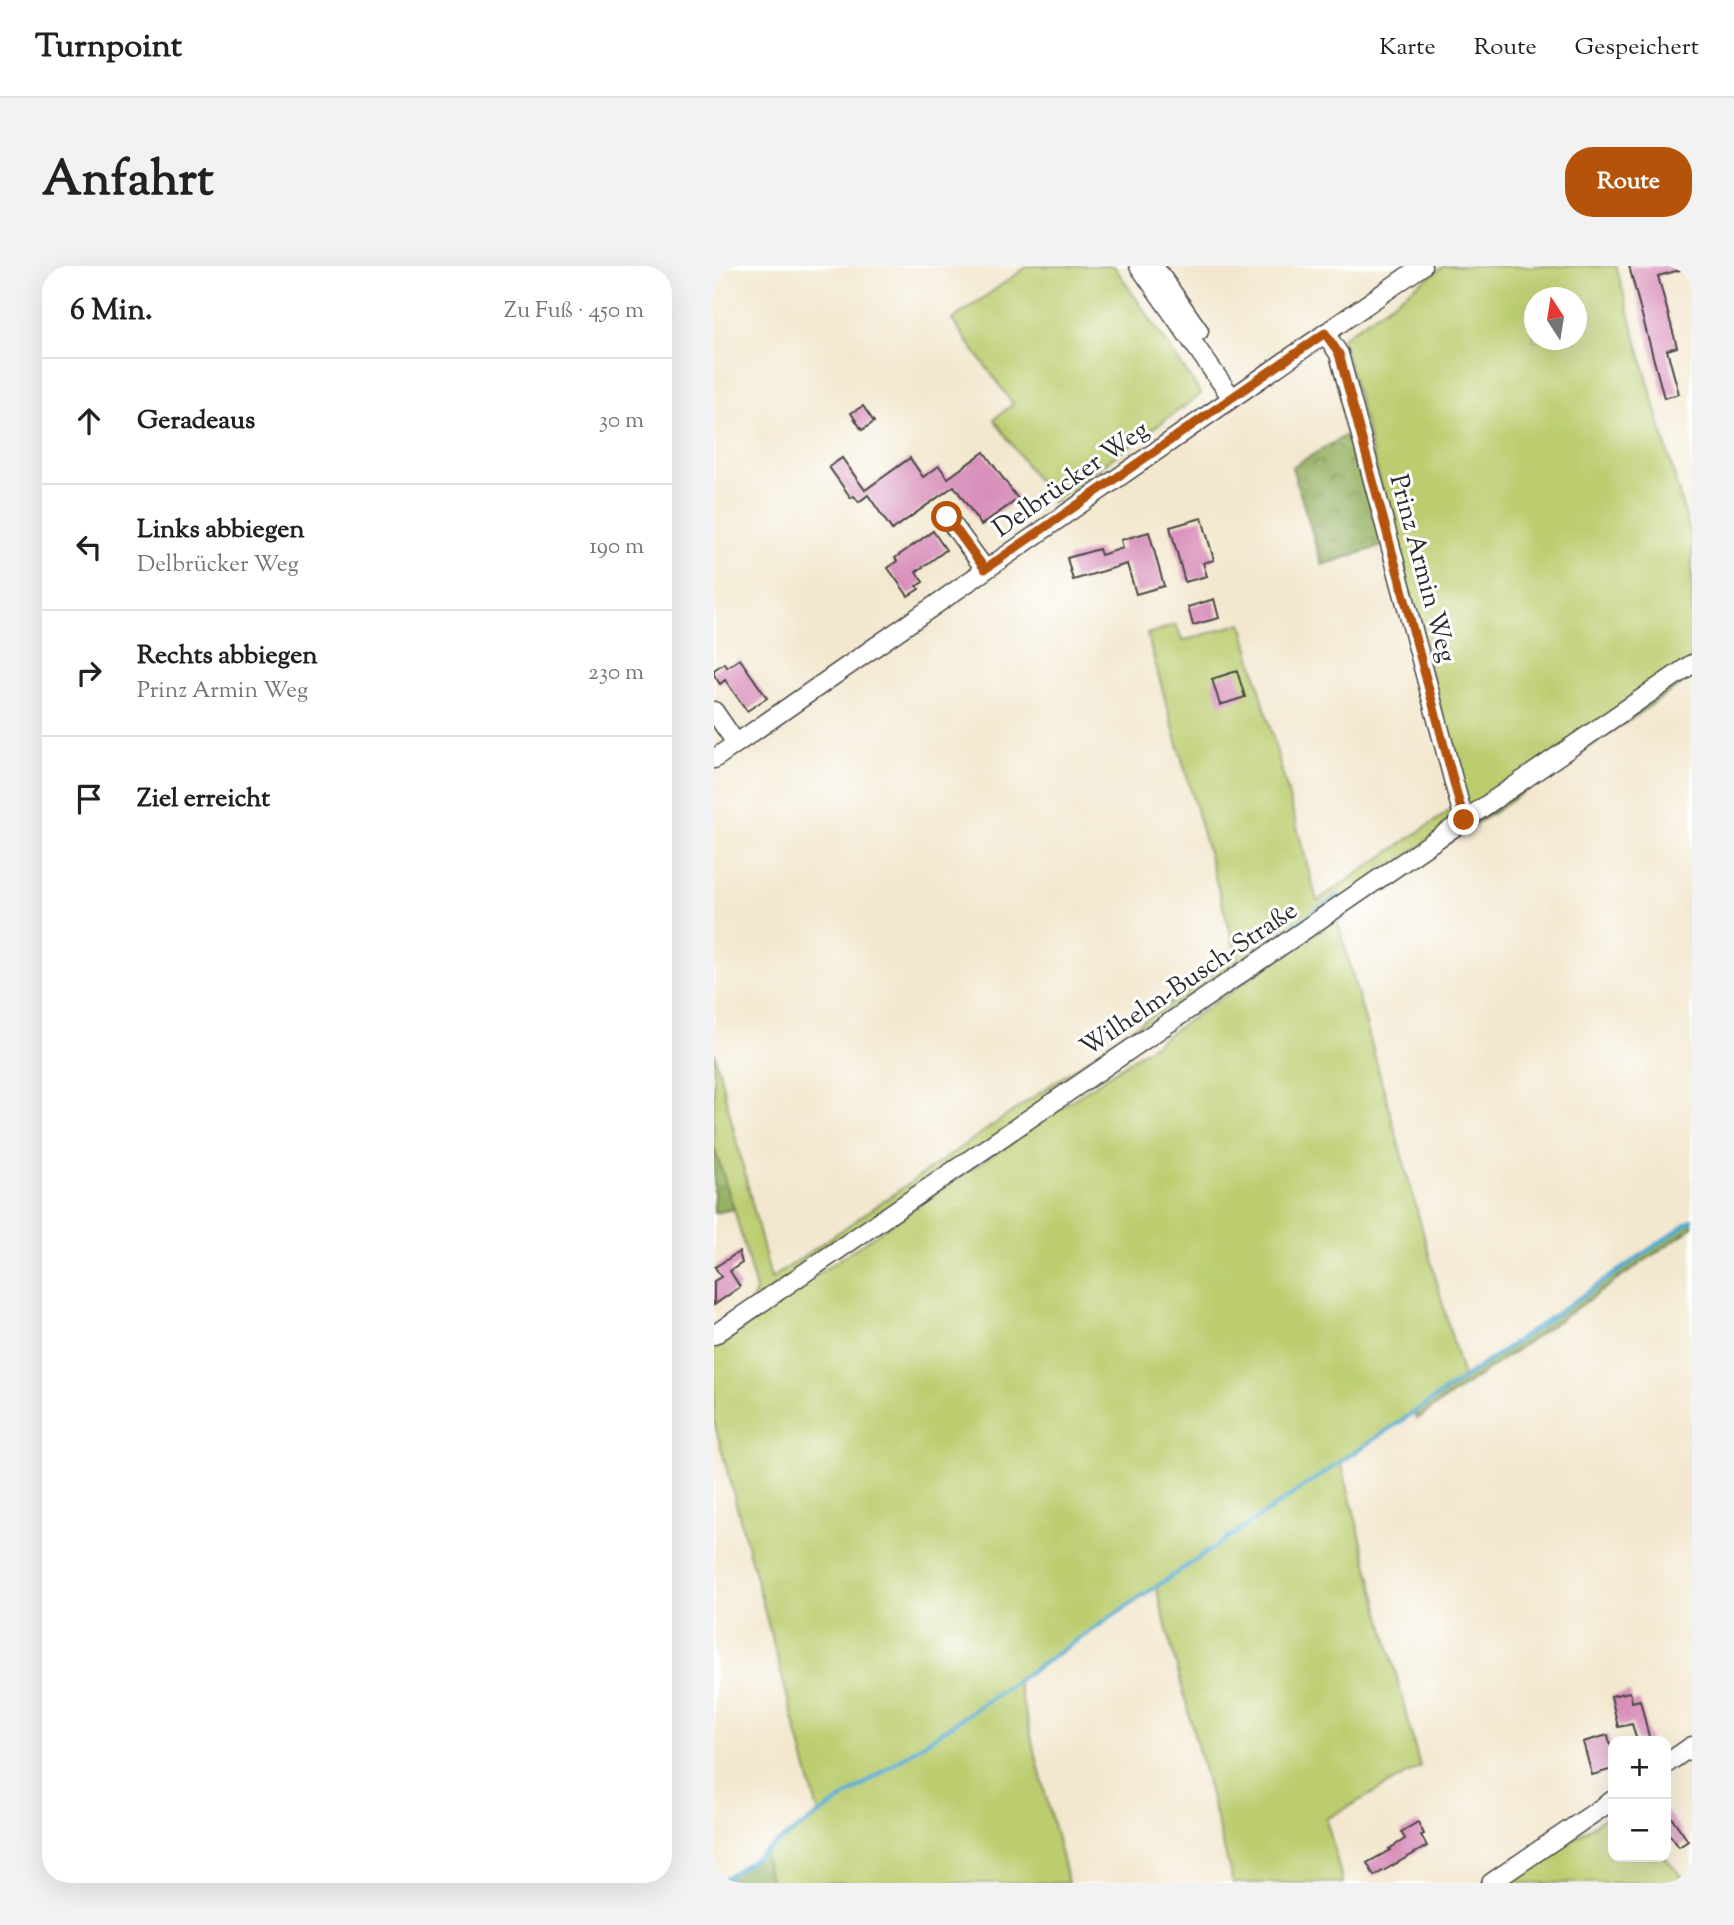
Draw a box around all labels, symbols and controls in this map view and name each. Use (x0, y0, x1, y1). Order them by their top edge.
text: Turnpoint (35, 24, 182, 72)
text: Karte (1379, 31, 1436, 65)
text: Route (1474, 31, 1537, 65)
text: Gespeichert (1575, 31, 1699, 65)
text: Anfahrt (42, 147, 214, 217)
button: Route (1565, 147, 1692, 217)
north arrow (1524, 287, 1587, 350)
text: 6 Min. (70, 290, 153, 333)
text: Zu Fuß · 450 m (504, 295, 644, 328)
icon: ahead (70, 402, 108, 440)
text: Geradeaus (137, 403, 255, 440)
text: 30 m (599, 405, 644, 438)
street label: Delbrücker Weg (986, 412, 1157, 548)
street label: Prinz Armin Weg (1379, 470, 1464, 667)
route start (931, 501, 962, 532)
text: Links abbiegen (137, 512, 305, 549)
icon: left (70, 528, 108, 566)
text: 190 m (589, 531, 644, 564)
text: Delbrücker Weg (137, 549, 299, 582)
text: Rechts abbiegen (137, 638, 318, 675)
icon: right (70, 654, 108, 692)
text: 230 m (588, 657, 644, 690)
text: Prinz Armin Weg (137, 675, 308, 708)
icon: arrive (70, 780, 108, 818)
text: Ziel erreicht (137, 781, 270, 818)
route end (1448, 804, 1479, 835)
street label: Wilhelm-Busch-Straße (1073, 893, 1306, 1067)
map controls (1608, 1736, 1671, 1862)
button: + (1608, 1736, 1671, 1799)
button: − (1608, 1799, 1671, 1862)

